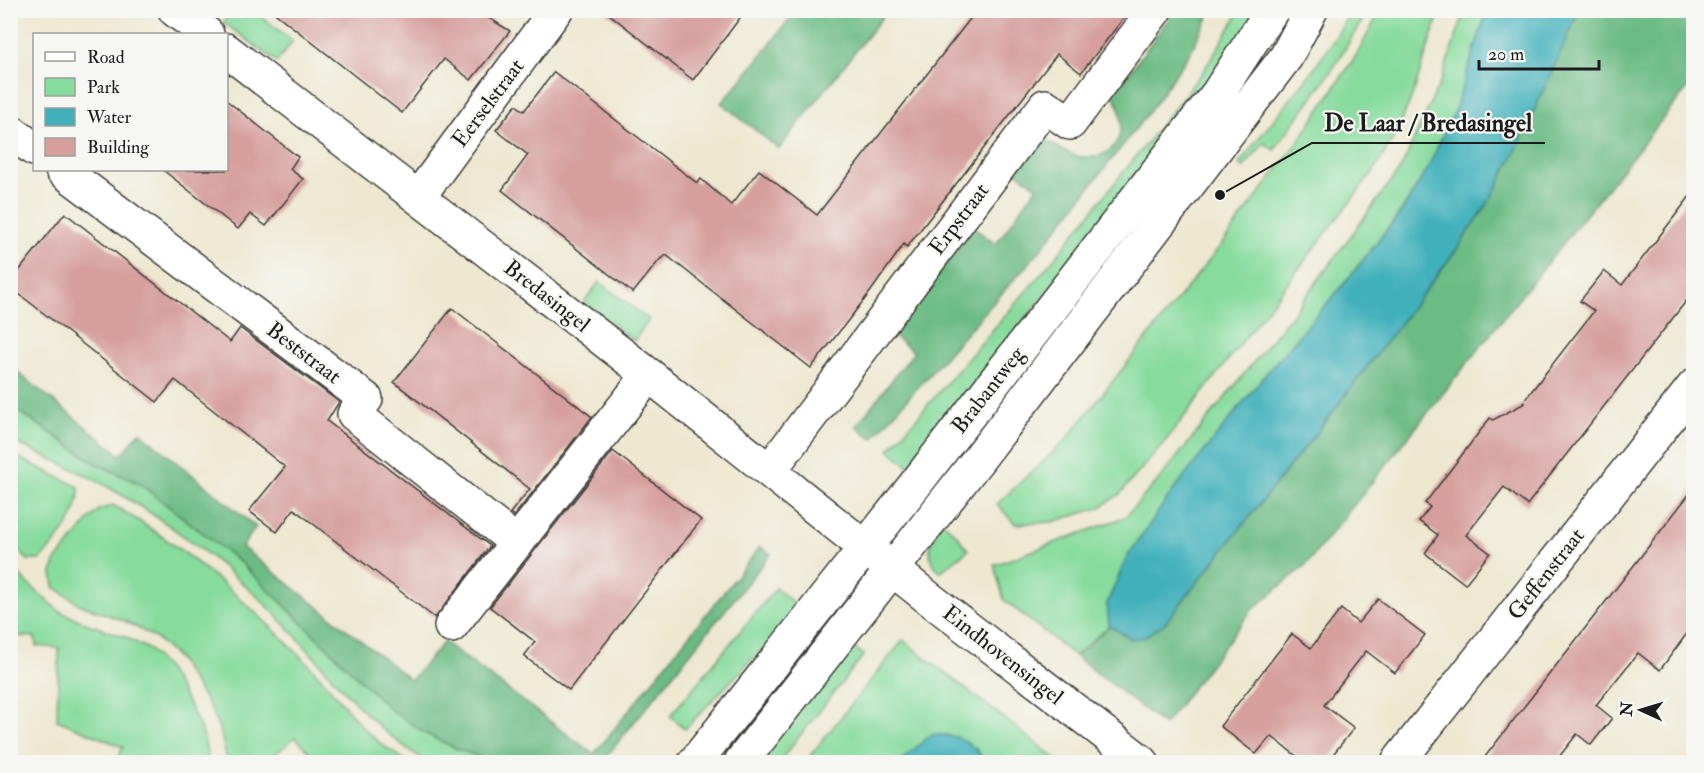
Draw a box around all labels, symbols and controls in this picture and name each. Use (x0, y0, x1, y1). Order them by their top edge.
legend (33, 33, 228, 171)
scale bar (1479, 33, 1599, 71)
text: 20 m (1488, 43, 1524, 66)
text: Road (87, 46, 125, 69)
street label: Eerselstraat (446, 53, 530, 153)
text: Park (87, 76, 120, 99)
callout: De Laar / Bredasingel (1312, 101, 1545, 143)
text: Water (86, 106, 131, 129)
text: De Laar / Bredasingel (1324, 108, 1533, 139)
text: Building (87, 136, 150, 159)
street label: Erpstraat (923, 177, 996, 261)
street label: Bredasingel (498, 254, 596, 339)
street label: Beststraat (261, 316, 347, 390)
street label: Brabantweg (945, 340, 1032, 439)
street label: Geffenstraat (1501, 522, 1591, 626)
street label: Eindhovensingel (937, 599, 1069, 711)
north arrow (1611, 680, 1671, 740)
text: N (1616, 701, 1638, 718)

